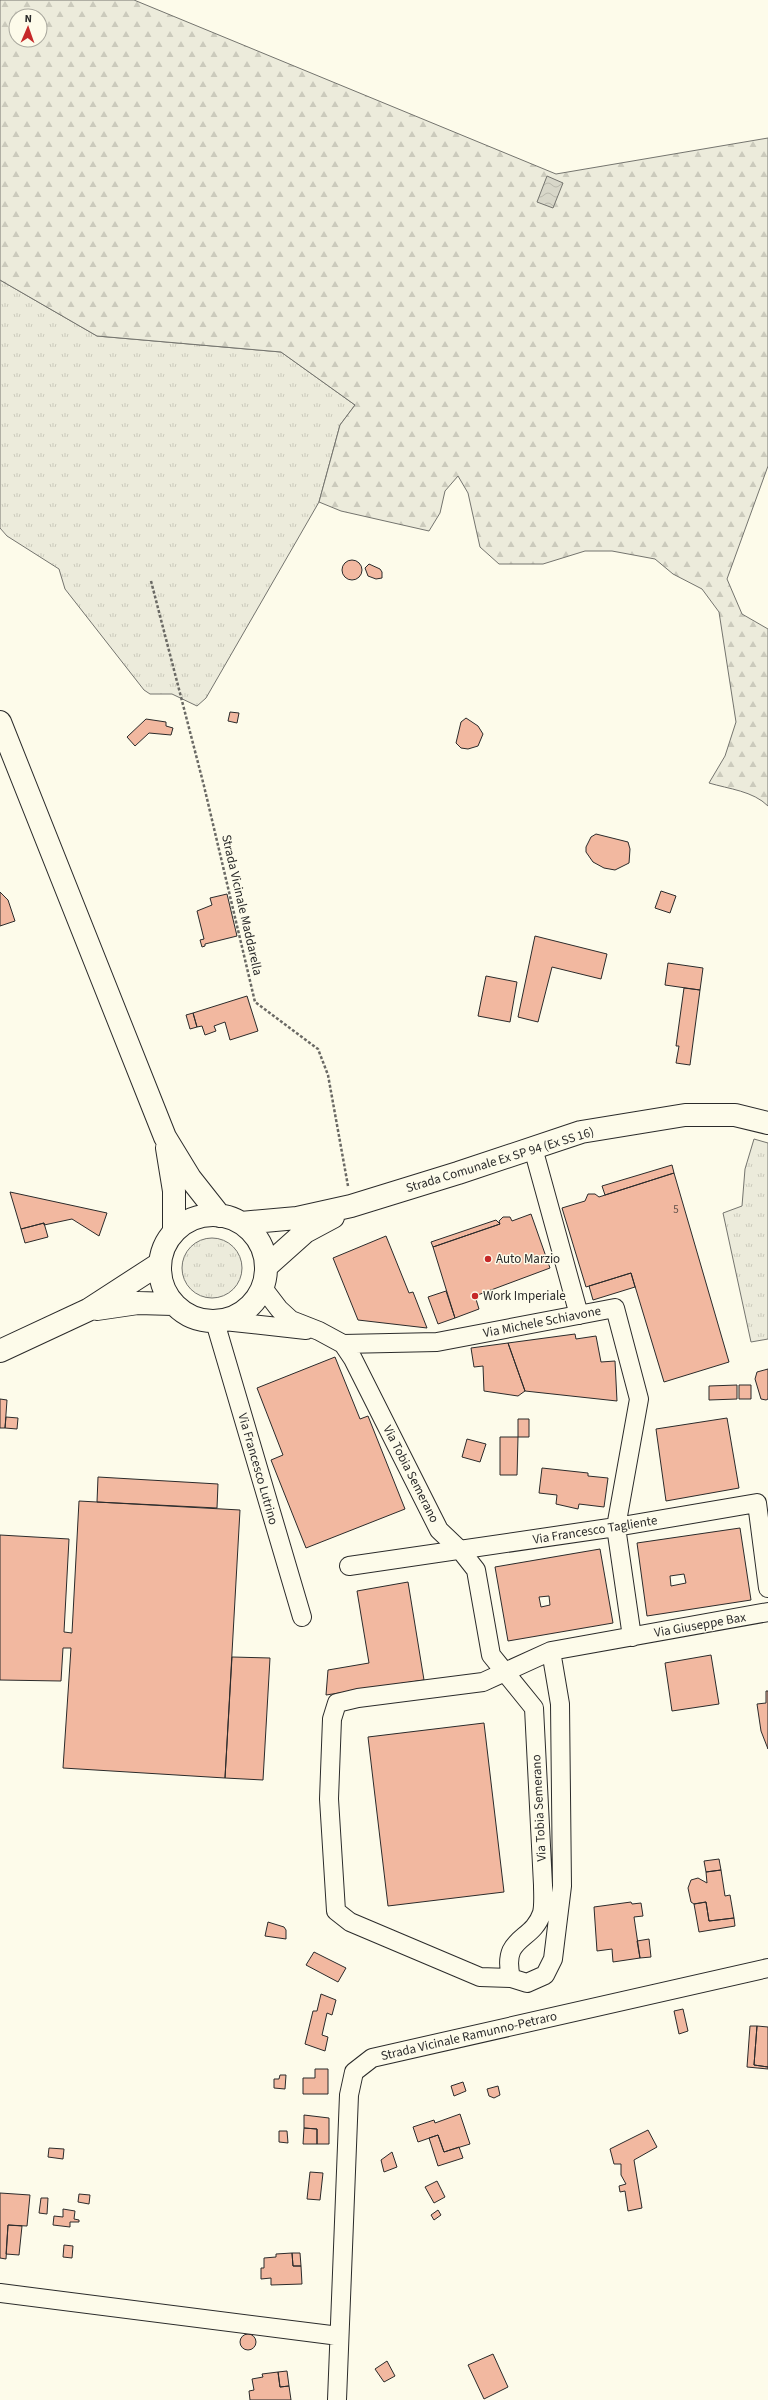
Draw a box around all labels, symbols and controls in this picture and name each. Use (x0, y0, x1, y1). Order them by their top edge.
north arrow (8, 8, 48, 48)
text: N (24, 11, 32, 26)
street label: Strada Vicinale Maddarella (217, 833, 267, 977)
street label: Strada Comunale Ex SP 94 (Ex SS 16) (404, 1123, 596, 1197)
house number: 5 (673, 1202, 679, 1217)
place label: Auto Marzio (496, 1250, 560, 1268)
marker: Auto Marzio (483, 1254, 493, 1264)
place label: Work Imperiale (483, 1287, 566, 1305)
marker: Work Imperiale (470, 1291, 480, 1301)
street label: Via Michele Schiavone (481, 1302, 603, 1342)
street label: Via Francesco Lutrino (233, 1411, 283, 1527)
street label: Via Tobia Semerano (379, 1422, 443, 1526)
street label: Via Francesco Tagliente (531, 1511, 659, 1549)
street label: Via Giuseppe Bax (653, 1608, 747, 1642)
street label: Via Tobia Semerano (527, 1754, 551, 1862)
street label: Strada Vicinale Ramunno-Petraro (379, 2007, 559, 2065)

